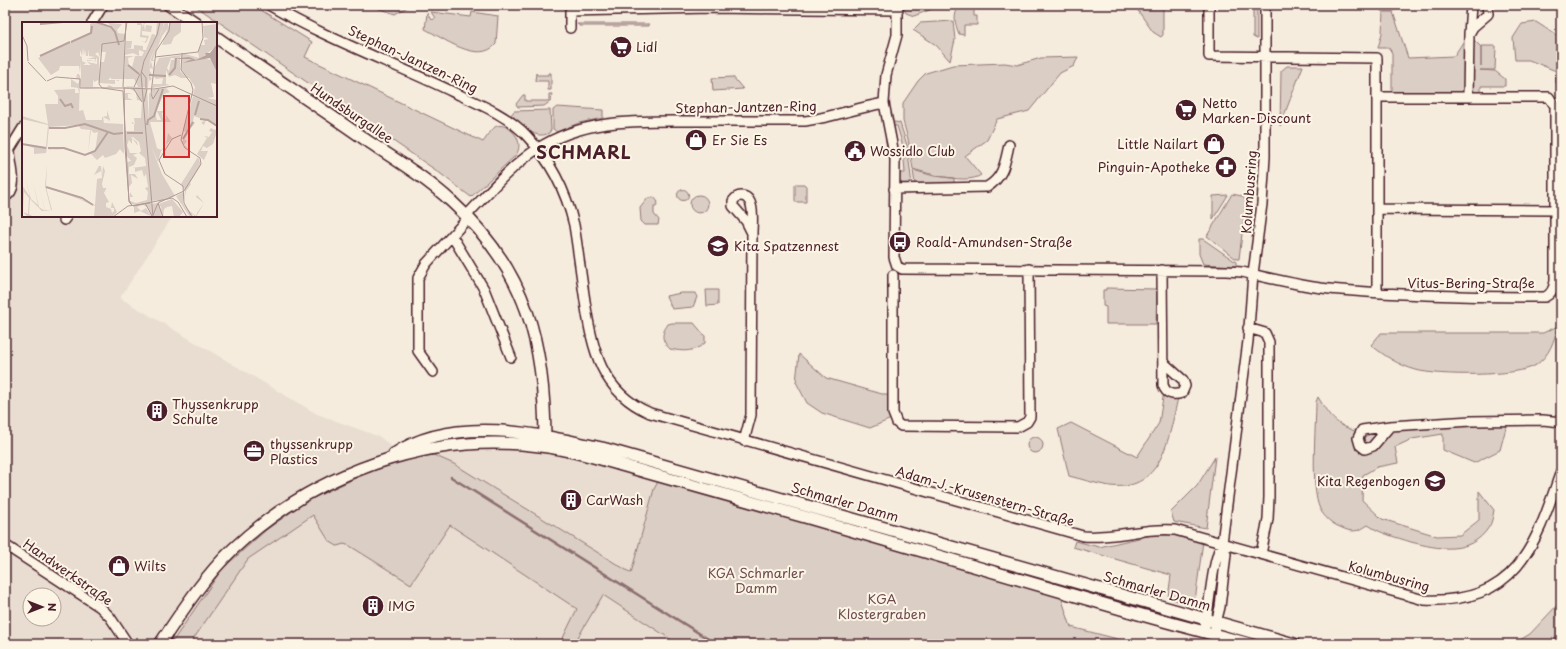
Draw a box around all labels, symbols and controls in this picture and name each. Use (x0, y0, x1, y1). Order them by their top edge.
street label: Stephan-Jantzen-Ring (345, 20, 481, 97)
inset map (22, 22, 217, 217)
supermarket icon: Lidl (608, 34, 634, 60)
place label: Lidl (636, 37, 657, 56)
street label: Hundsburgallee (307, 78, 397, 147)
place label: Netto Marken-Discount (1202, 93, 1311, 127)
street label: Stephan-Jantzen-Ring (675, 96, 817, 117)
supermarket icon: Netto Marken-Discount (1173, 97, 1199, 123)
shop icon: Er Sie Es (683, 127, 709, 153)
place label: Er Sie Es (712, 130, 767, 149)
shop icon: Little Nailart (1201, 131, 1227, 157)
place label: Little Nailart (1117, 134, 1198, 153)
public building icon: Wossidlo Club (842, 138, 868, 164)
district label: SCHMARL (536, 139, 632, 165)
place label: Wossidlo Club (870, 141, 955, 160)
street label: Kolumbusring (1236, 150, 1261, 234)
pharmacy icon: Pinguin-Apotheke (1213, 154, 1239, 180)
place label: Pinguin-Apotheke (1098, 157, 1210, 176)
bus stop icon: Roald-Amundsen-Straße (887, 229, 913, 255)
place label: Roald-Amundsen-Straße (916, 232, 1072, 251)
school or university icon: Kita Spatzennest (705, 233, 731, 259)
place label: Kita Spatzennest (734, 236, 839, 255)
street label: Vitus-Bering-Straße (1407, 273, 1535, 292)
place label: Thyssenkrupp Schulte (172, 394, 259, 428)
building icon: Thyssenkrupp Schulte (144, 398, 170, 424)
place label: thyssenkrupp Plastics (270, 434, 353, 468)
office icon: thyssenkrupp Plastics (241, 438, 267, 464)
street label: Adam-J.-Krusenstern-Straße (894, 461, 1077, 530)
school or university icon: Kita Regenbogen (1422, 468, 1448, 494)
place label: Kita Regenbogen (1317, 471, 1420, 490)
street label: Schmarler Damm (789, 477, 901, 526)
building icon: CarWash (558, 487, 584, 513)
place label: CarWash (586, 490, 643, 509)
street label: Handwerkstraße (20, 534, 117, 610)
shop icon: Wilts (106, 553, 132, 579)
place label: Wilts (134, 556, 166, 575)
street label: Kolumbusring (1346, 556, 1432, 595)
park label: KGA Schmarler Damm (708, 563, 805, 597)
street label: Schmarler Damm (1101, 566, 1213, 615)
north arrow (22, 587, 62, 627)
park label: KGA Klostergraben (838, 589, 926, 623)
building icon: IMG (360, 593, 386, 619)
place label: IMG (388, 596, 415, 615)
text: N (44, 603, 61, 612)

